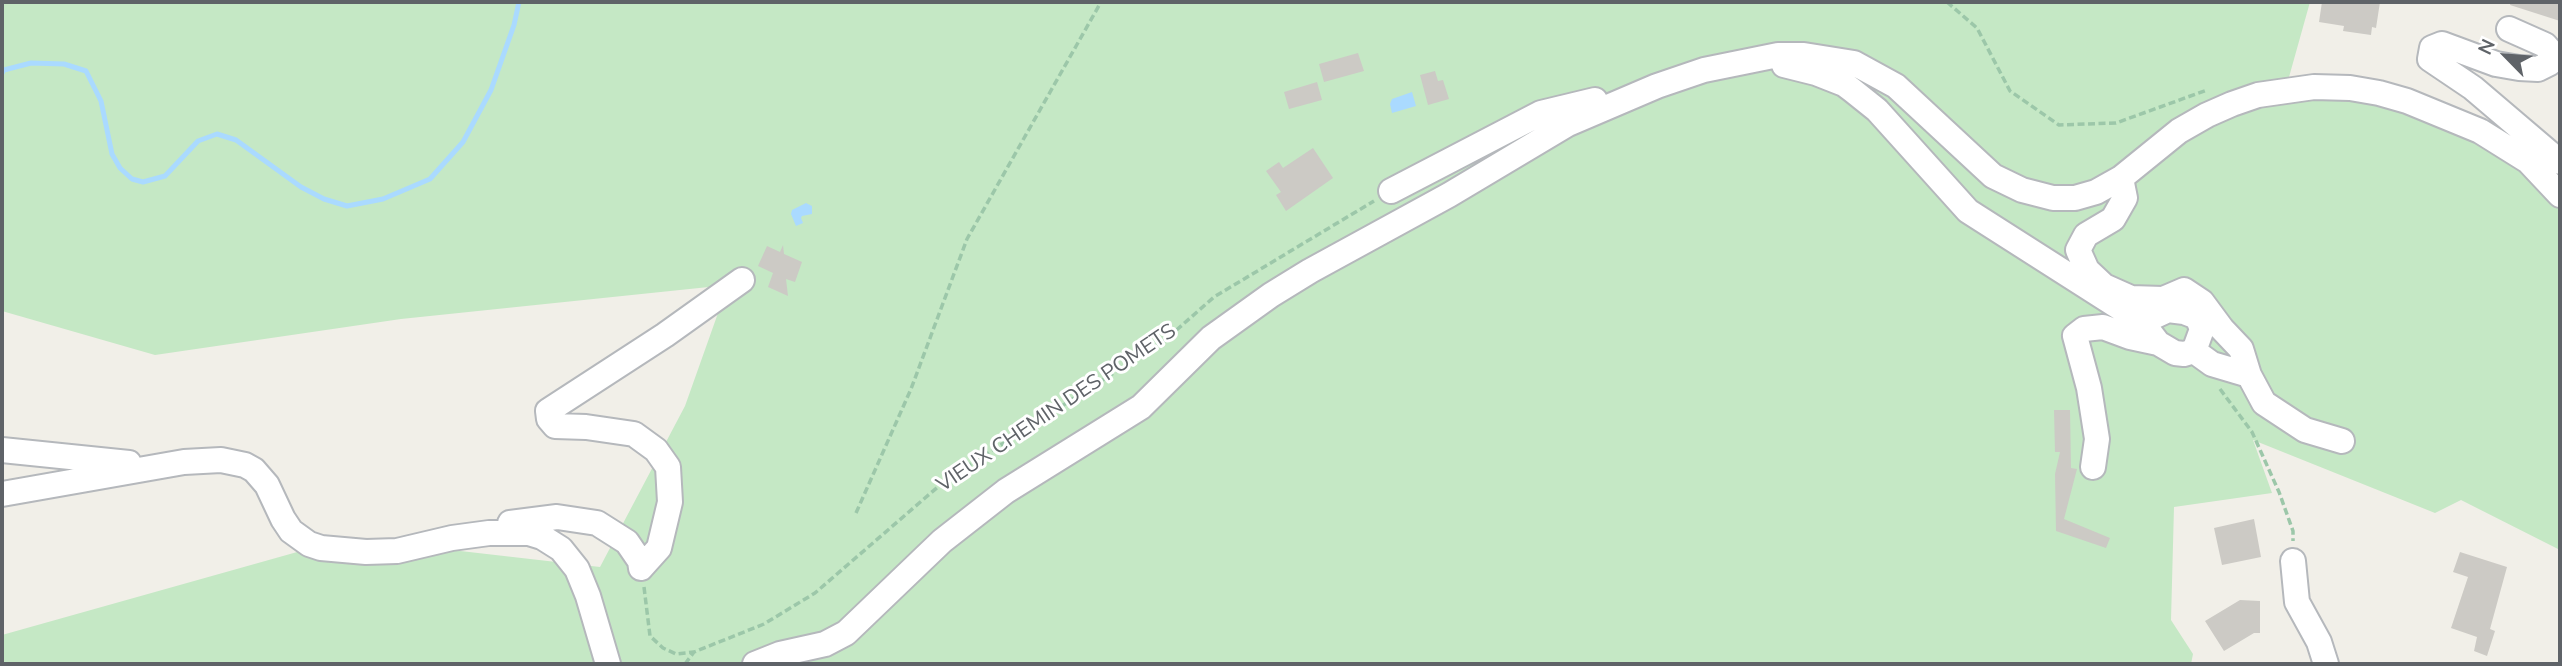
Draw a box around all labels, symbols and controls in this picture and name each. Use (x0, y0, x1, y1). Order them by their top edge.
north arrow (2471, 21, 2541, 91)
text: N (2472, 35, 2502, 59)
street label: VIEUX CHEMIN DES POMETS (933, 319, 1181, 499)

